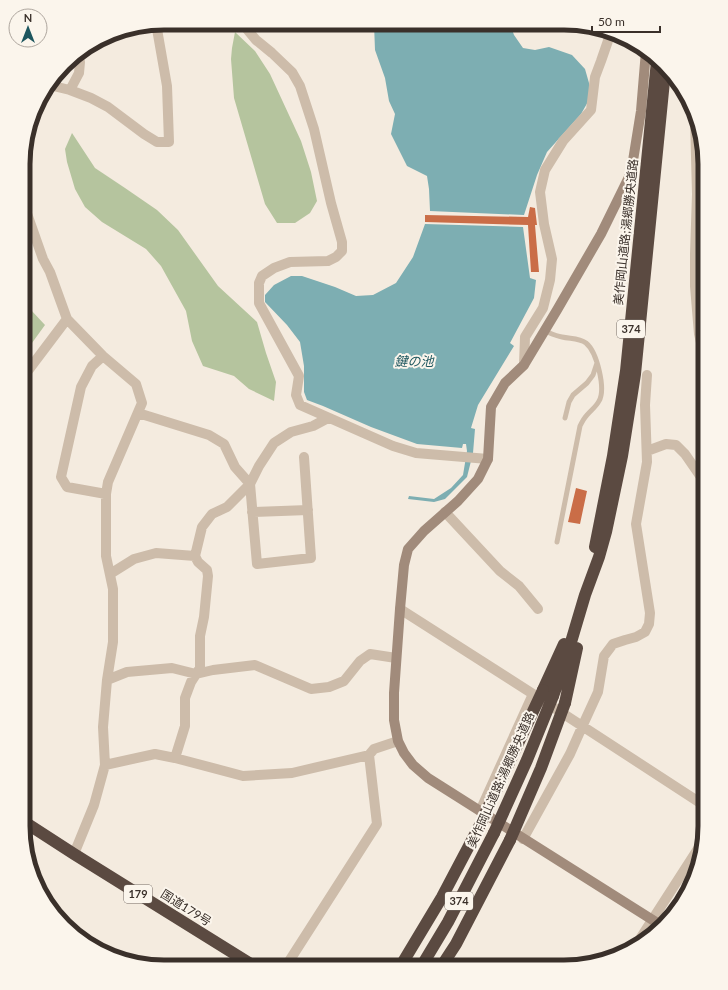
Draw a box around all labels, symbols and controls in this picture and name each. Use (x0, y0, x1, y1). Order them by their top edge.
north arrow (8, 8, 48, 48)
scale bar (592, 8, 660, 34)
text: N (24, 11, 32, 24)
text: 50 m (598, 14, 625, 29)
street label: 美作岡山道路;湯郷勝央道路 (610, 158, 641, 306)
road number: 374 (617, 320, 645, 338)
water label: 鍵の池 (394, 353, 435, 369)
street label: 美作岡山道路;湯郷勝央道路 (464, 710, 537, 850)
road number: 179 (124, 885, 152, 903)
street label: 国道179号 (158, 886, 214, 929)
road number: 374 (445, 892, 473, 910)

